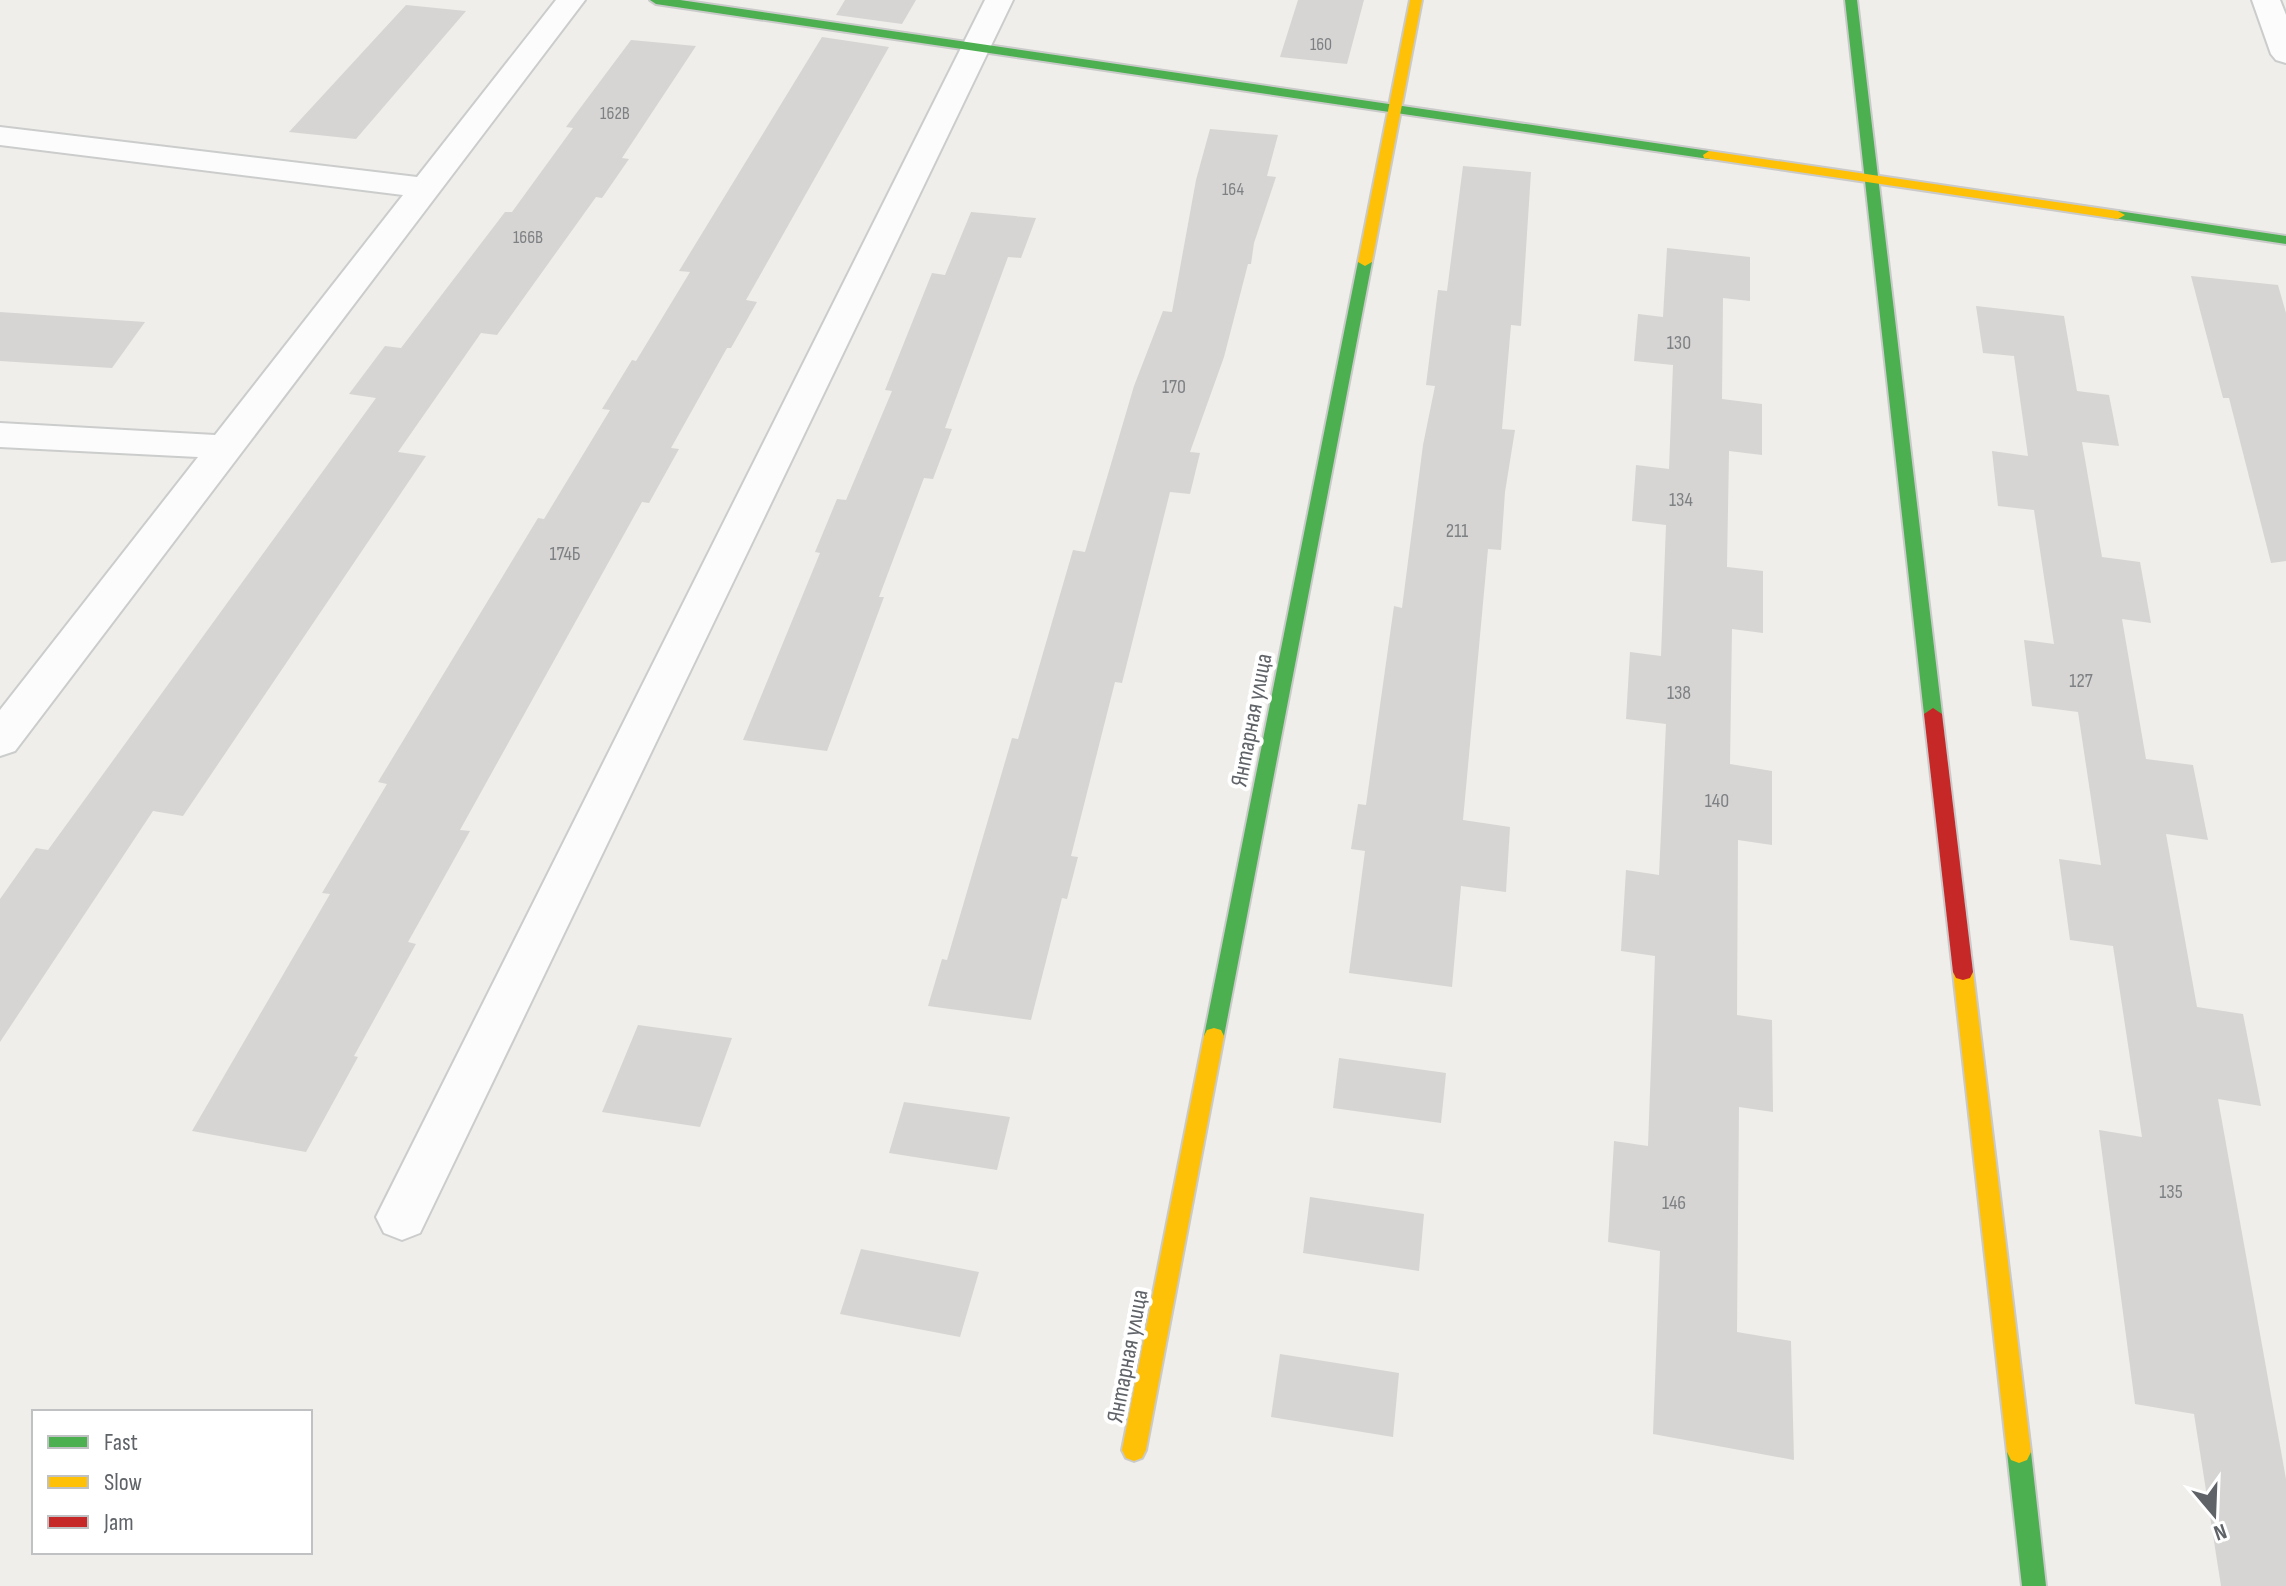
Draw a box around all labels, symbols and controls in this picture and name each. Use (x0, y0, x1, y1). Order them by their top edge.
house number: 160 (1310, 34, 1332, 55)
house number: 162В (600, 103, 630, 124)
house number: 164 (1222, 179, 1244, 200)
house number: 166В (513, 227, 543, 248)
house number: 130 (1667, 331, 1691, 355)
house number: 170 (1162, 375, 1186, 399)
house number: 134 (1669, 488, 1693, 512)
house number: 211 (1446, 519, 1468, 543)
house number: 174Б (549, 542, 581, 566)
street label: Янтарная улица (1224, 651, 1279, 789)
house number: 127 (2069, 669, 2093, 693)
house number: 138 (1667, 681, 1691, 705)
house number: 140 (1705, 789, 1729, 813)
house number: 135 (2159, 1180, 2183, 1204)
house number: 146 (1662, 1191, 1686, 1215)
street label: Янтарная улица (1100, 1287, 1155, 1425)
legend (32, 1410, 312, 1554)
text: Fast (104, 1428, 138, 1457)
text: Slow (104, 1468, 142, 1497)
north arrow (2174, 1474, 2254, 1554)
text: Jam (103, 1508, 134, 1537)
text: N (2210, 1517, 2230, 1546)

